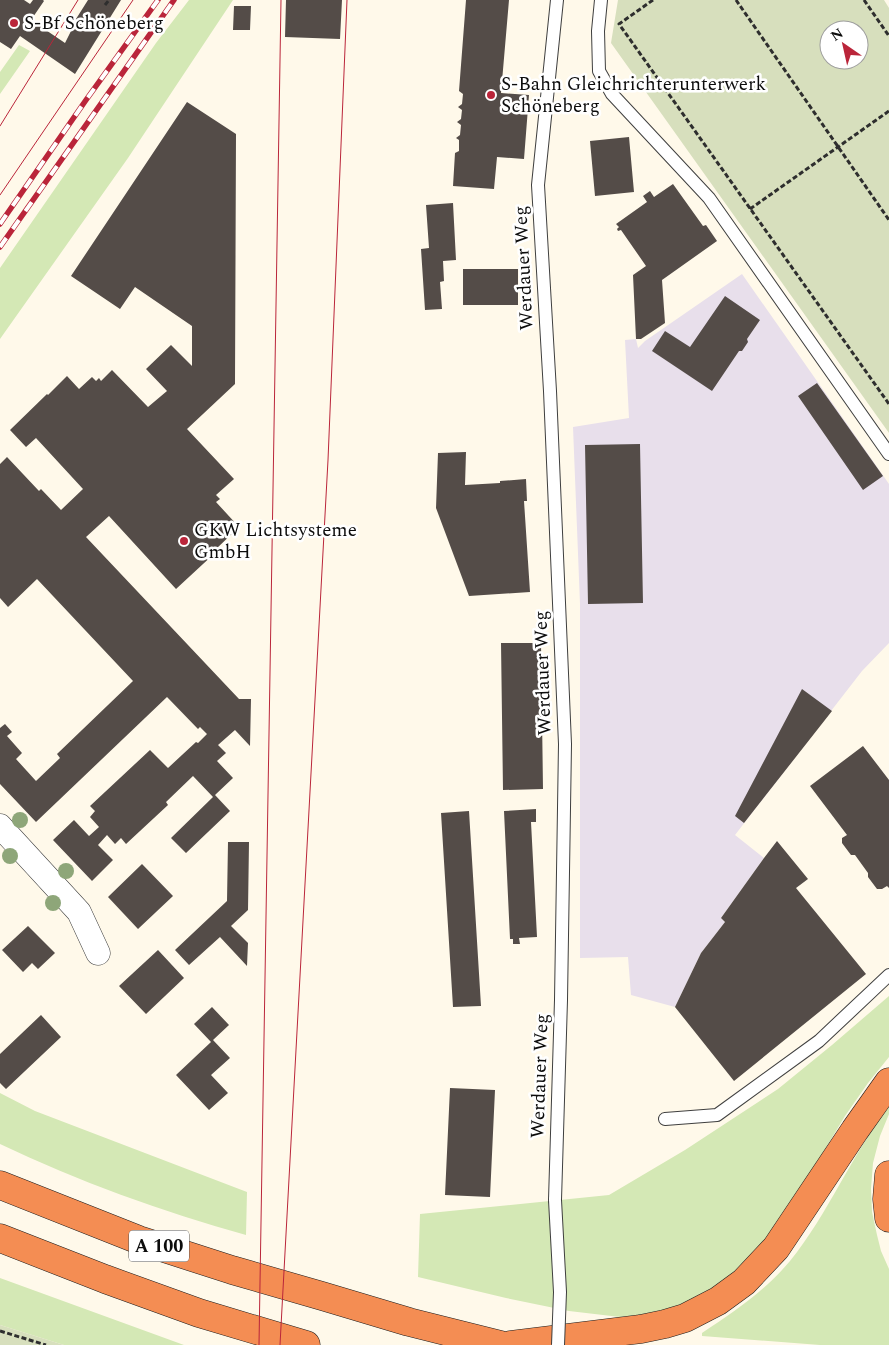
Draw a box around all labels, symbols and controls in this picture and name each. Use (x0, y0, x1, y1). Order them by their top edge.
place label: S-Bf Schöneberg (24, 9, 164, 38)
marker: S-Bf Schöneberg (8, 17, 20, 29)
north arrow (819, 20, 869, 70)
text: N (826, 23, 848, 47)
place label: S-Bahn Gleichrichterunterwerk Schöneberg (501, 70, 767, 121)
marker: S-Bahn Gleichrichterunterwerk Schöneberg (485, 89, 497, 101)
street label: Werdauer Weg (506, 205, 542, 331)
place label: GKW Lichtsysteme GmbH (194, 516, 357, 567)
marker: GKW Lichtsysteme GmbH (178, 535, 190, 547)
street label: Werdauer Weg (526, 610, 560, 736)
street label: Werdauer Weg (523, 1013, 557, 1139)
road number: A 100 (129, 1230, 189, 1262)

